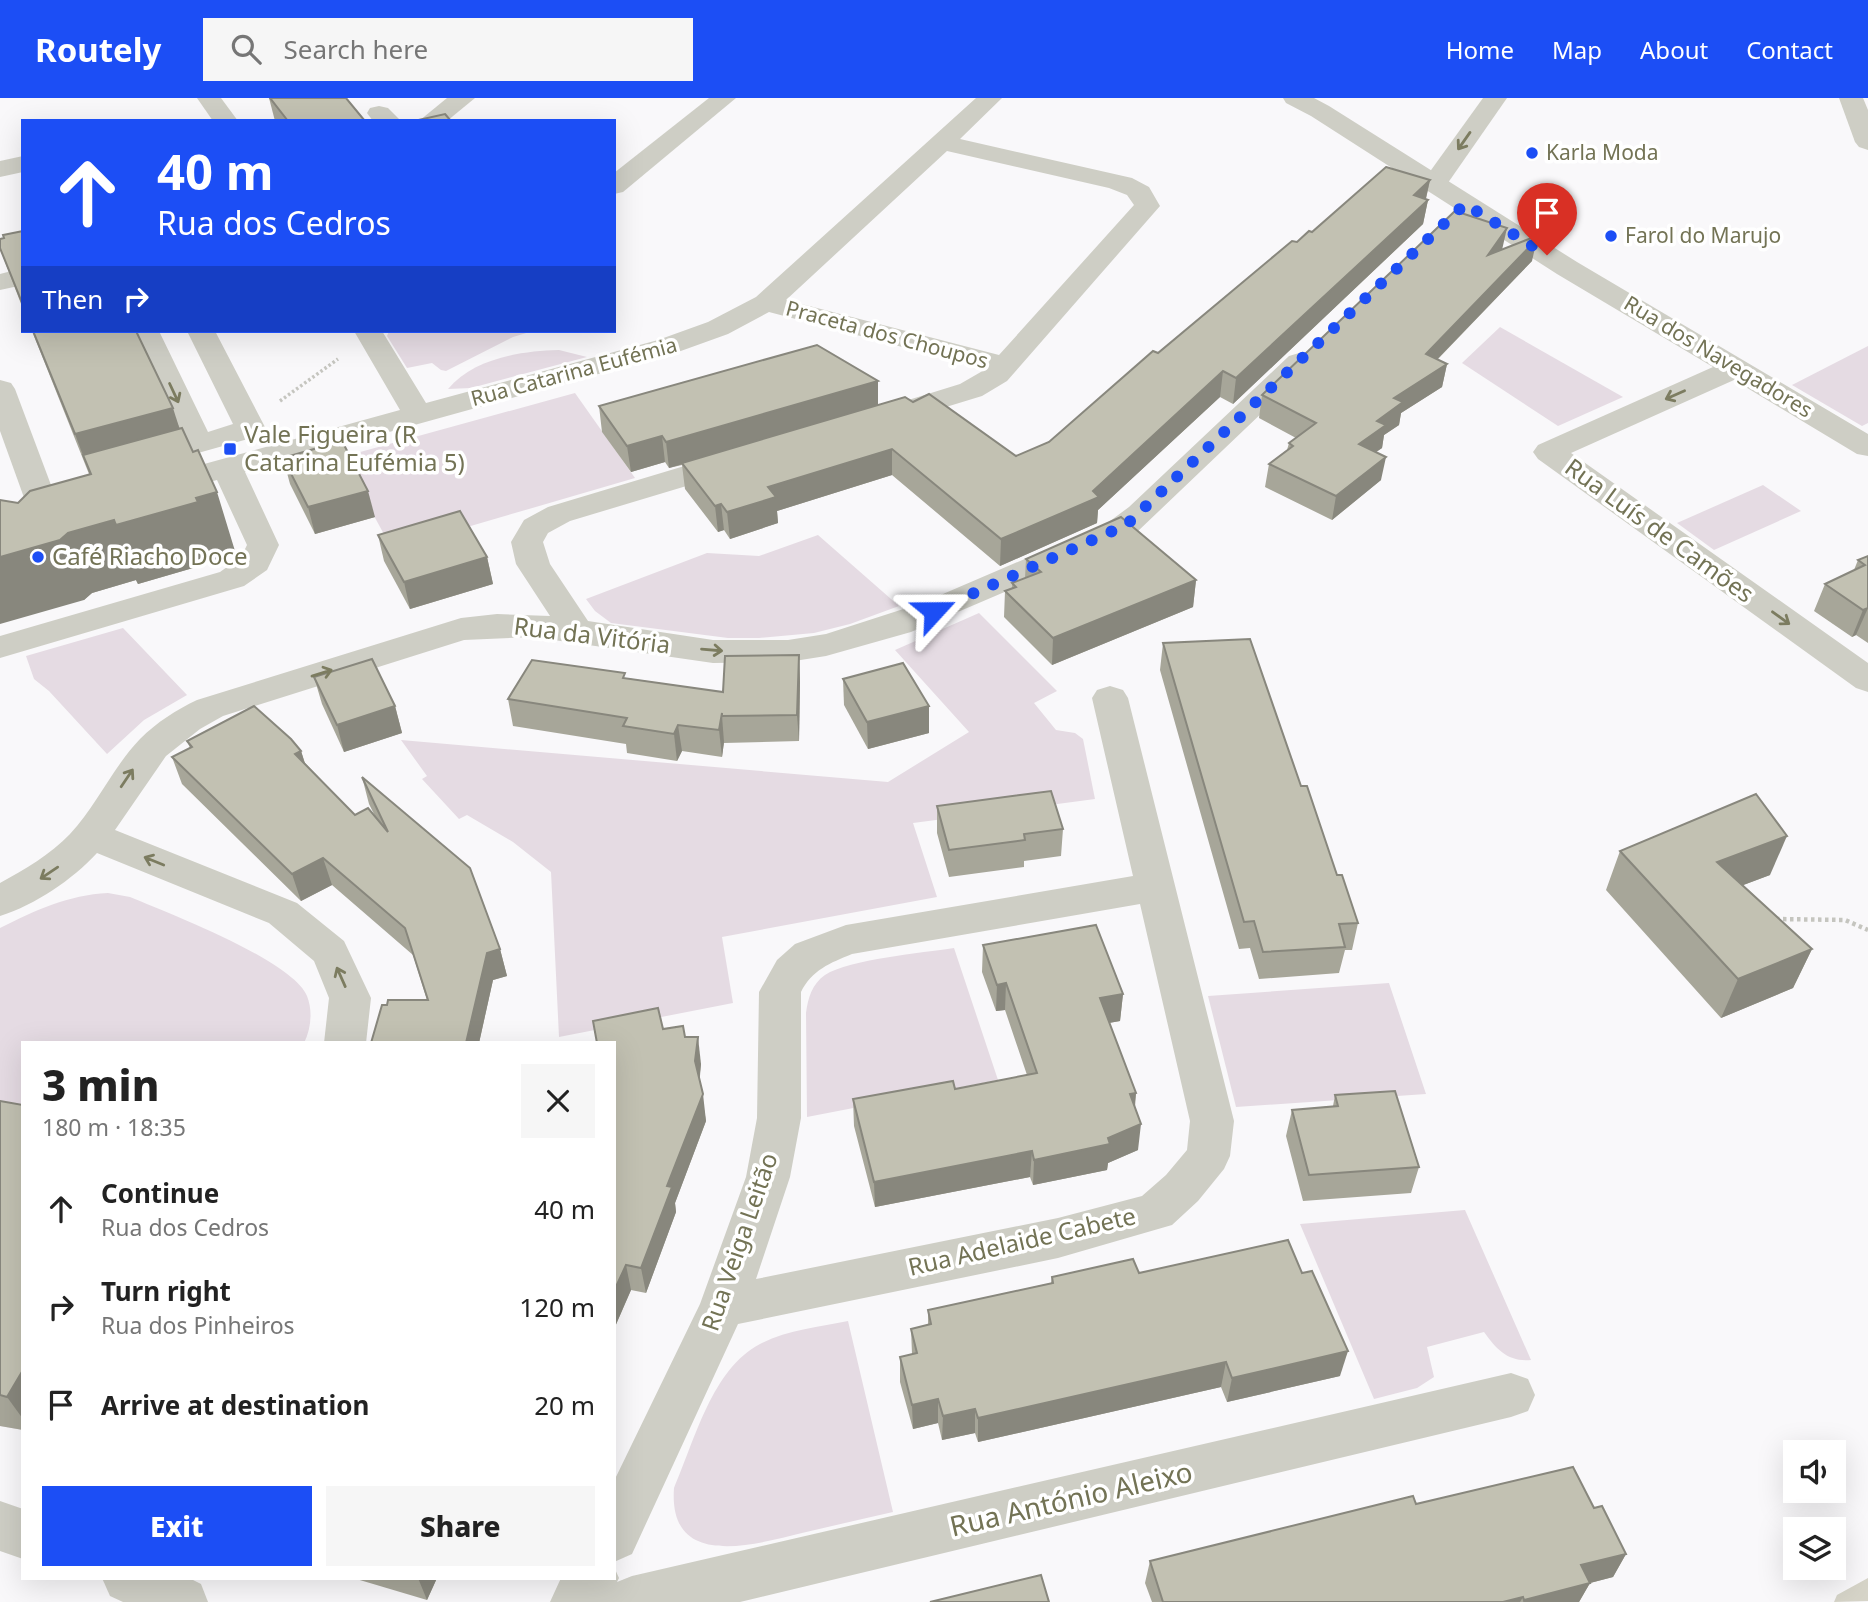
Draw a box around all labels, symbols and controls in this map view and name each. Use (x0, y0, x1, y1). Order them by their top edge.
search box (203, 18, 693, 81)
text: Routely (35, 27, 161, 72)
icon: search (227, 30, 265, 68)
text: Search here (283, 31, 428, 67)
text: Home (1446, 33, 1514, 66)
text: Map (1552, 33, 1602, 66)
text: About (1640, 33, 1708, 66)
text: Contact (1746, 33, 1833, 66)
one-way arrow (1457, 131, 1471, 150)
text: 40 m (157, 138, 274, 204)
place label: Karla Moda (1546, 138, 1659, 166)
marker: Karla Moda (1524, 145, 1540, 161)
icon: ahead (42, 147, 133, 238)
pin (1517, 183, 1577, 255)
icon: arrive (1528, 194, 1566, 232)
text: Rua dos Cedros (157, 201, 391, 244)
place label: Farol do Marujo (1625, 221, 1781, 249)
marker: Farol do Marujo (1603, 228, 1619, 244)
icon: right (117, 280, 155, 318)
text: Then (42, 281, 103, 317)
street label: Rua dos Navegadores (1619, 289, 1818, 424)
street label: Praceta dos Choupos (783, 294, 991, 375)
street label: Rua Catarina Eufémia (467, 330, 680, 412)
one-way arrow (168, 381, 181, 403)
one-way arrow (1665, 389, 1686, 402)
place label: Vale Figueira (R Catarina Eufémia 5) (244, 417, 465, 478)
marker: Vale Figueira (R Catarina Eufémia 5) (222, 441, 238, 457)
street label: Rua Luís de Camões (1559, 450, 1761, 610)
place label: Café Riacho Doce (52, 539, 247, 572)
marker: Café Riacho Doce (30, 549, 46, 565)
position arrow (897, 574, 971, 648)
street label: Rua da Vitória (512, 609, 672, 660)
one-way arrow (1771, 611, 1790, 625)
one-way arrow (700, 644, 722, 657)
one-way arrow (310, 665, 332, 678)
one-way arrow (120, 769, 135, 788)
one-way arrow (144, 854, 165, 867)
one-way arrow (39, 866, 59, 880)
one-way arrow (334, 967, 347, 988)
text: 3 min (42, 1056, 159, 1113)
button: close (521, 1064, 595, 1138)
text: 180 m · 18:35 (42, 1111, 186, 1143)
street label: Rua Veiga Leitão (693, 1148, 785, 1335)
text: Continue (101, 1175, 219, 1211)
icon: ahead (42, 1190, 80, 1228)
text: 40 m (534, 1191, 595, 1227)
street label: Rua Adelaide Cabete (905, 1198, 1139, 1283)
text: Rua dos Cedros (101, 1211, 269, 1243)
text: Turn right (101, 1273, 231, 1309)
icon: right (42, 1288, 80, 1326)
text: 120 m (519, 1289, 595, 1325)
text: Rua dos Pinheiros (101, 1309, 295, 1341)
icon: arrive (42, 1386, 80, 1424)
text: Arrive at destination (101, 1387, 370, 1423)
text: 20 m (534, 1387, 595, 1423)
map controls (1783, 1440, 1846, 1580)
button: sound (1783, 1440, 1846, 1503)
street label: Rua António Aleixo (946, 1452, 1196, 1544)
button: Exit (42, 1486, 312, 1566)
button: Share (326, 1486, 595, 1566)
button: layers (1783, 1517, 1846, 1580)

